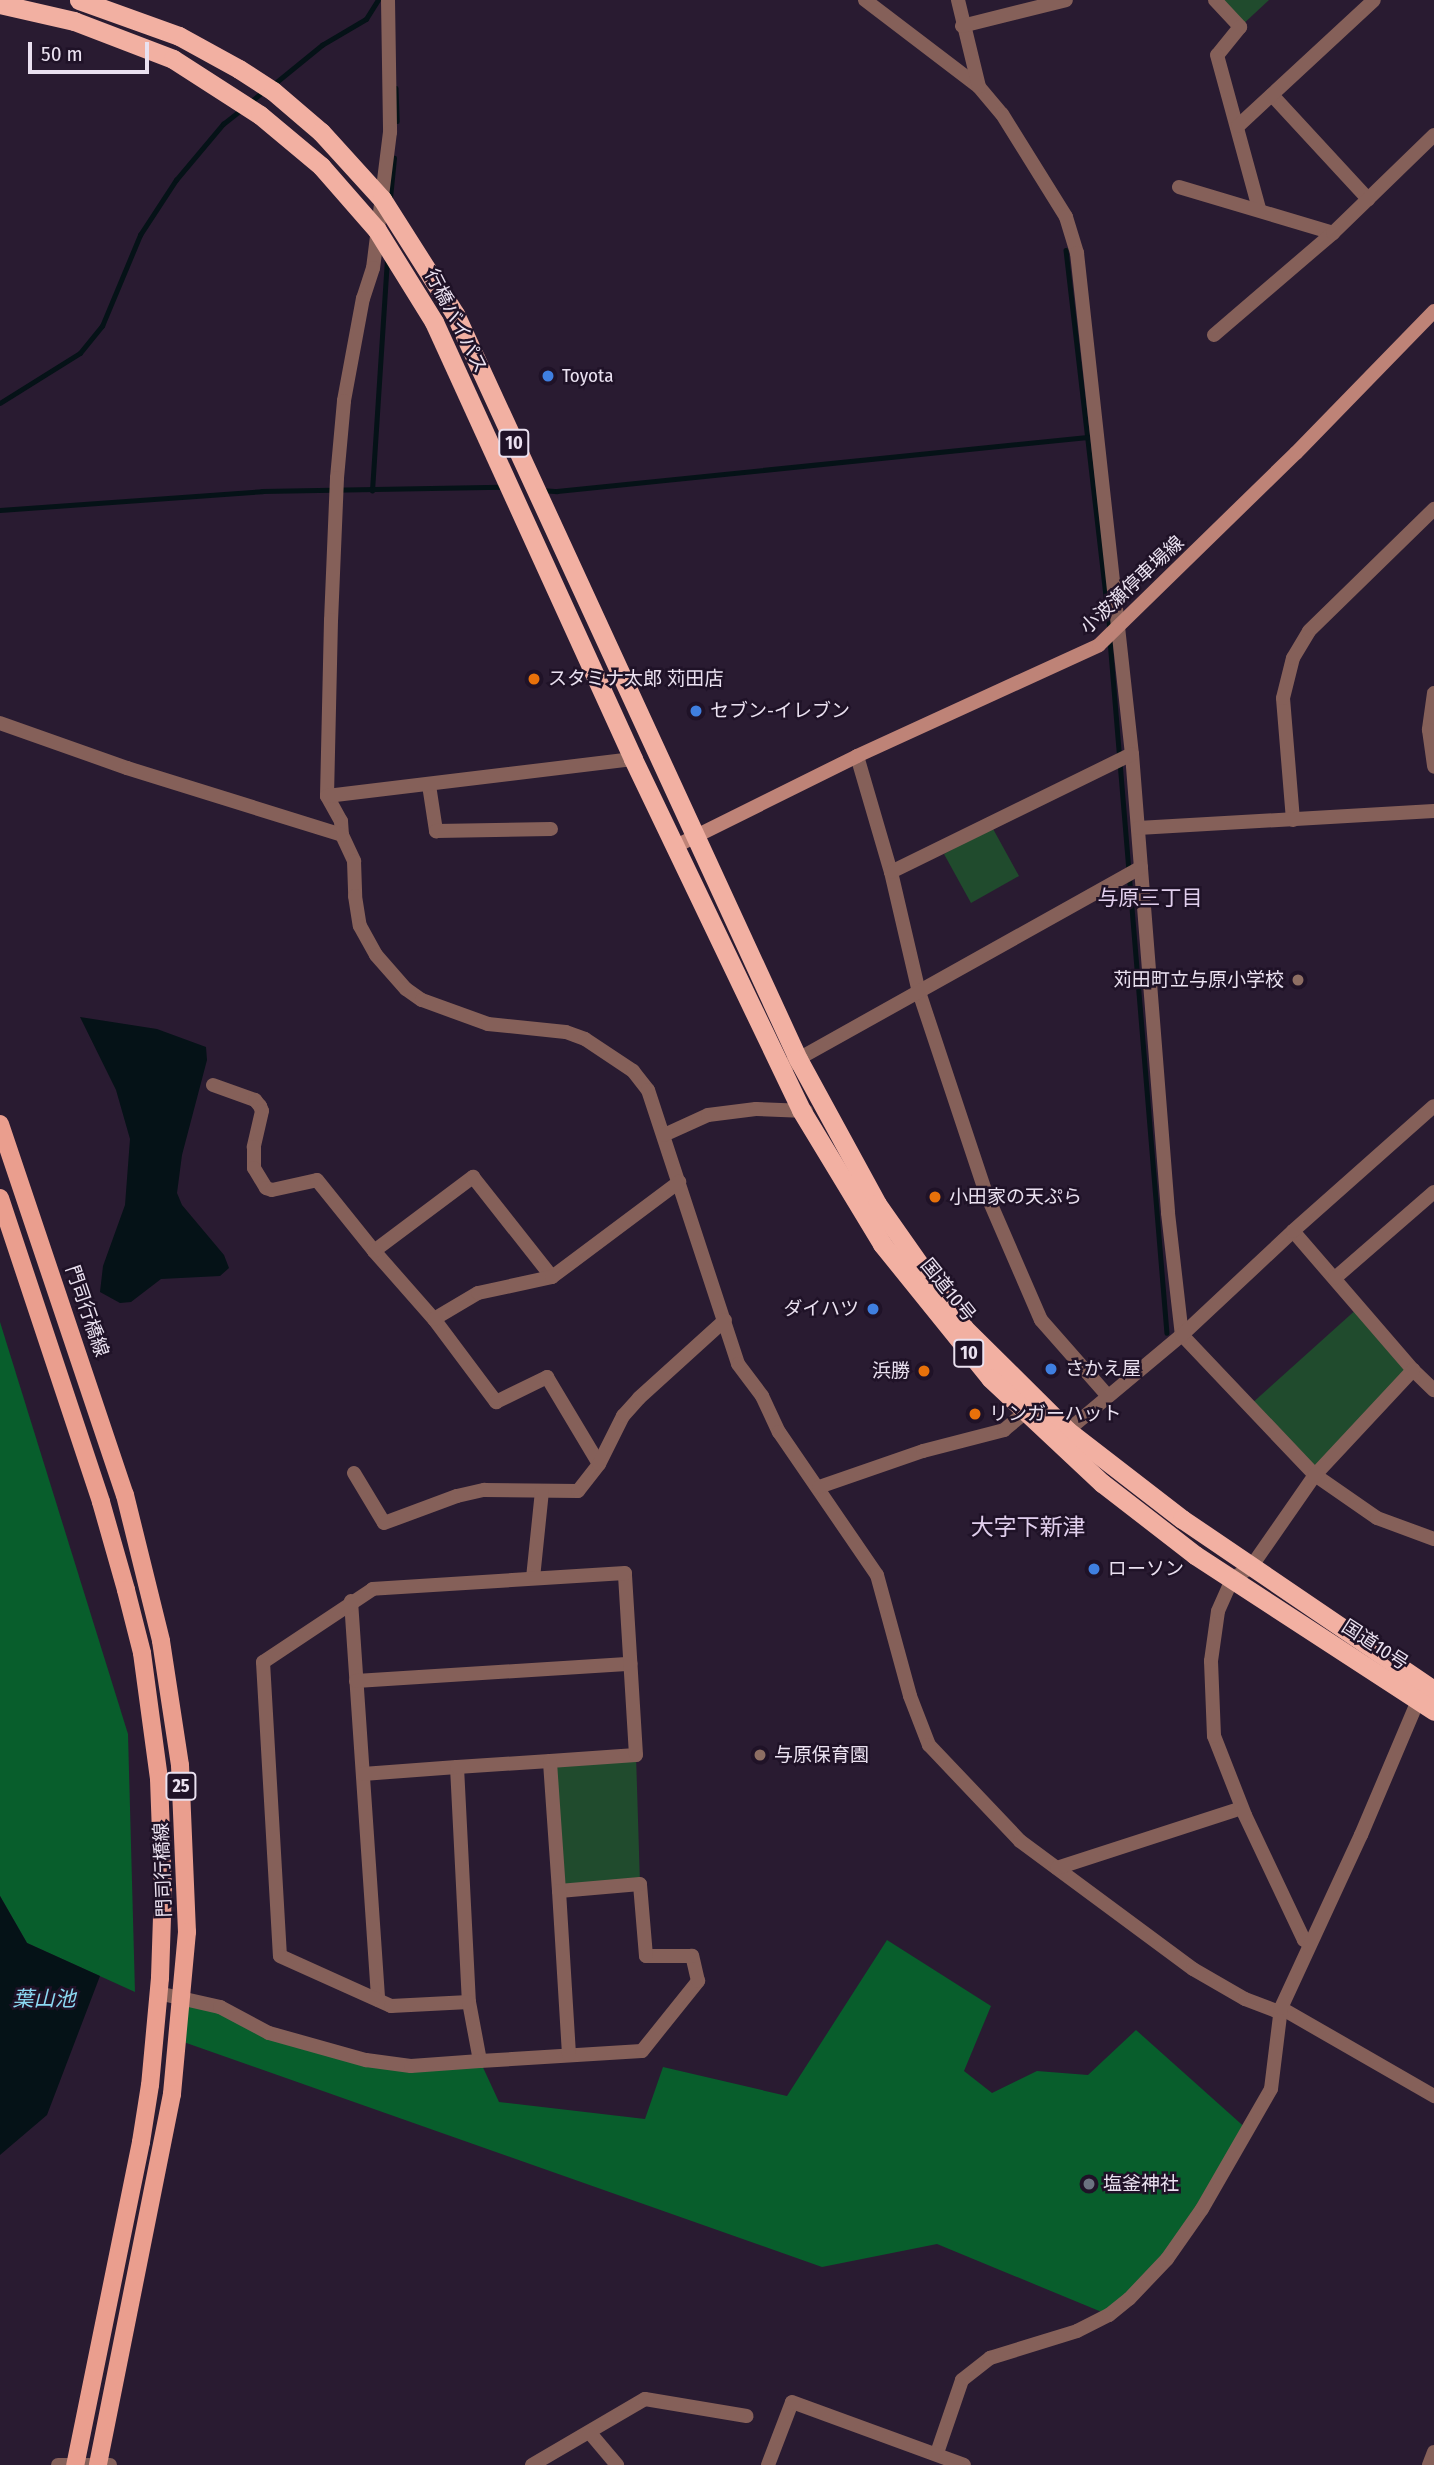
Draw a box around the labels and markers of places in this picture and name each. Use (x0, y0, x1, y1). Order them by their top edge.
place label: Toyota (562, 365, 613, 387)
marker: Toyota (540, 368, 556, 384)
place label: スタミナ太郎 苅田店 (548, 668, 723, 690)
marker: スタミナ太郎 苅田店 (526, 671, 542, 687)
place label: セブン-イレブン (710, 700, 850, 722)
marker: セブン-イレブン (688, 703, 704, 719)
place label: 苅田町立与原小学校 (1113, 969, 1284, 991)
marker: 苅田町立与原小学校 (1290, 972, 1306, 988)
place label: 小田家の天ぷら (949, 1186, 1082, 1208)
marker: 小田家の天ぷら (927, 1189, 943, 1205)
place label: ダイハツ (783, 1298, 859, 1320)
marker: ダイハツ (865, 1301, 881, 1317)
place label: さかえ屋 (1065, 1358, 1141, 1380)
place label: 浜勝 (872, 1360, 910, 1382)
marker: さかえ屋 (1043, 1361, 1059, 1377)
marker: 浜勝 (916, 1363, 932, 1379)
place label: リンガーハット (989, 1403, 1122, 1425)
marker: リンガーハット (967, 1406, 983, 1422)
place label: ローソン (1108, 1558, 1184, 1580)
marker: ローソン (1086, 1561, 1102, 1577)
place label: 与原保育園 (774, 1744, 869, 1766)
marker: 与原保育園 (752, 1747, 768, 1763)
place label: 塩釜神社 (1103, 2173, 1179, 2195)
marker: 塩釜神社 (1081, 2176, 1097, 2192)

